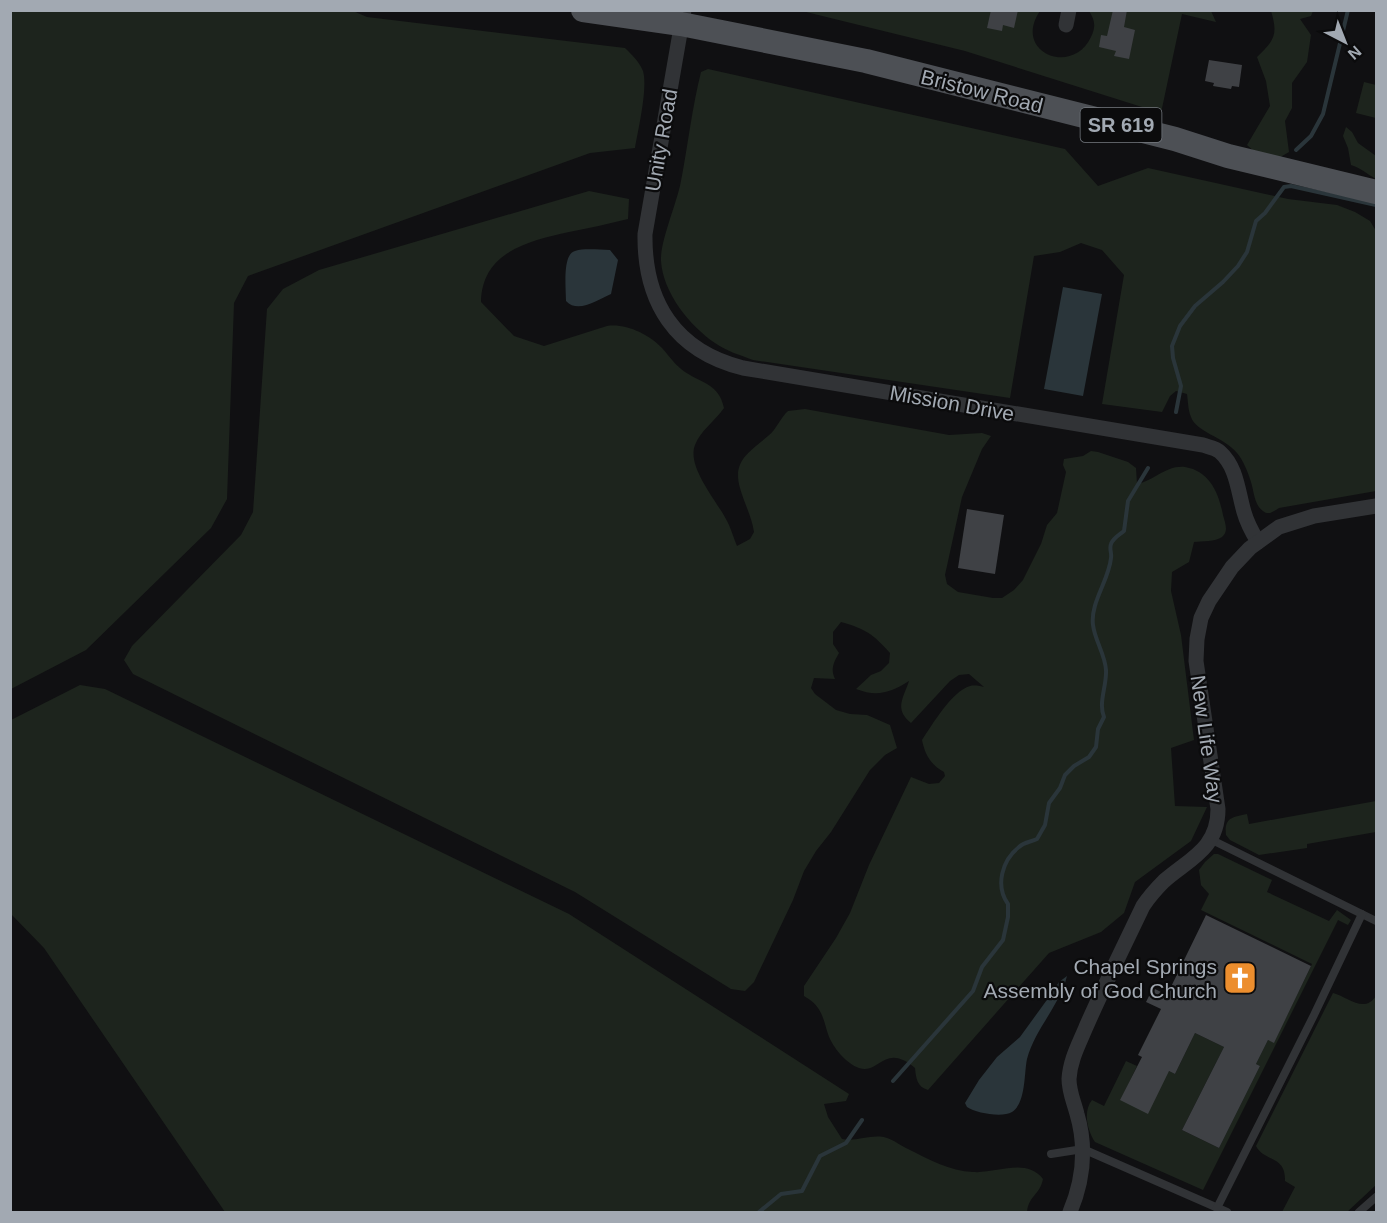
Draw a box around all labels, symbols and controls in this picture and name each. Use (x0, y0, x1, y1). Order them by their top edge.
north arrow (1315, 12, 1375, 72)
text: N (1345, 43, 1365, 63)
street label: Bristow Road (919, 65, 1045, 117)
street label: Unity Road (641, 87, 681, 193)
road number: SR 619 (1080, 108, 1162, 142)
street label: Mission Drive (888, 381, 1016, 425)
street label: New Life Way (1187, 674, 1227, 805)
place label: Chapel Springs Assembly of God Church (984, 955, 1217, 1002)
church icon: Chapel Springs Assembly of God Church (1222, 960, 1258, 996)

